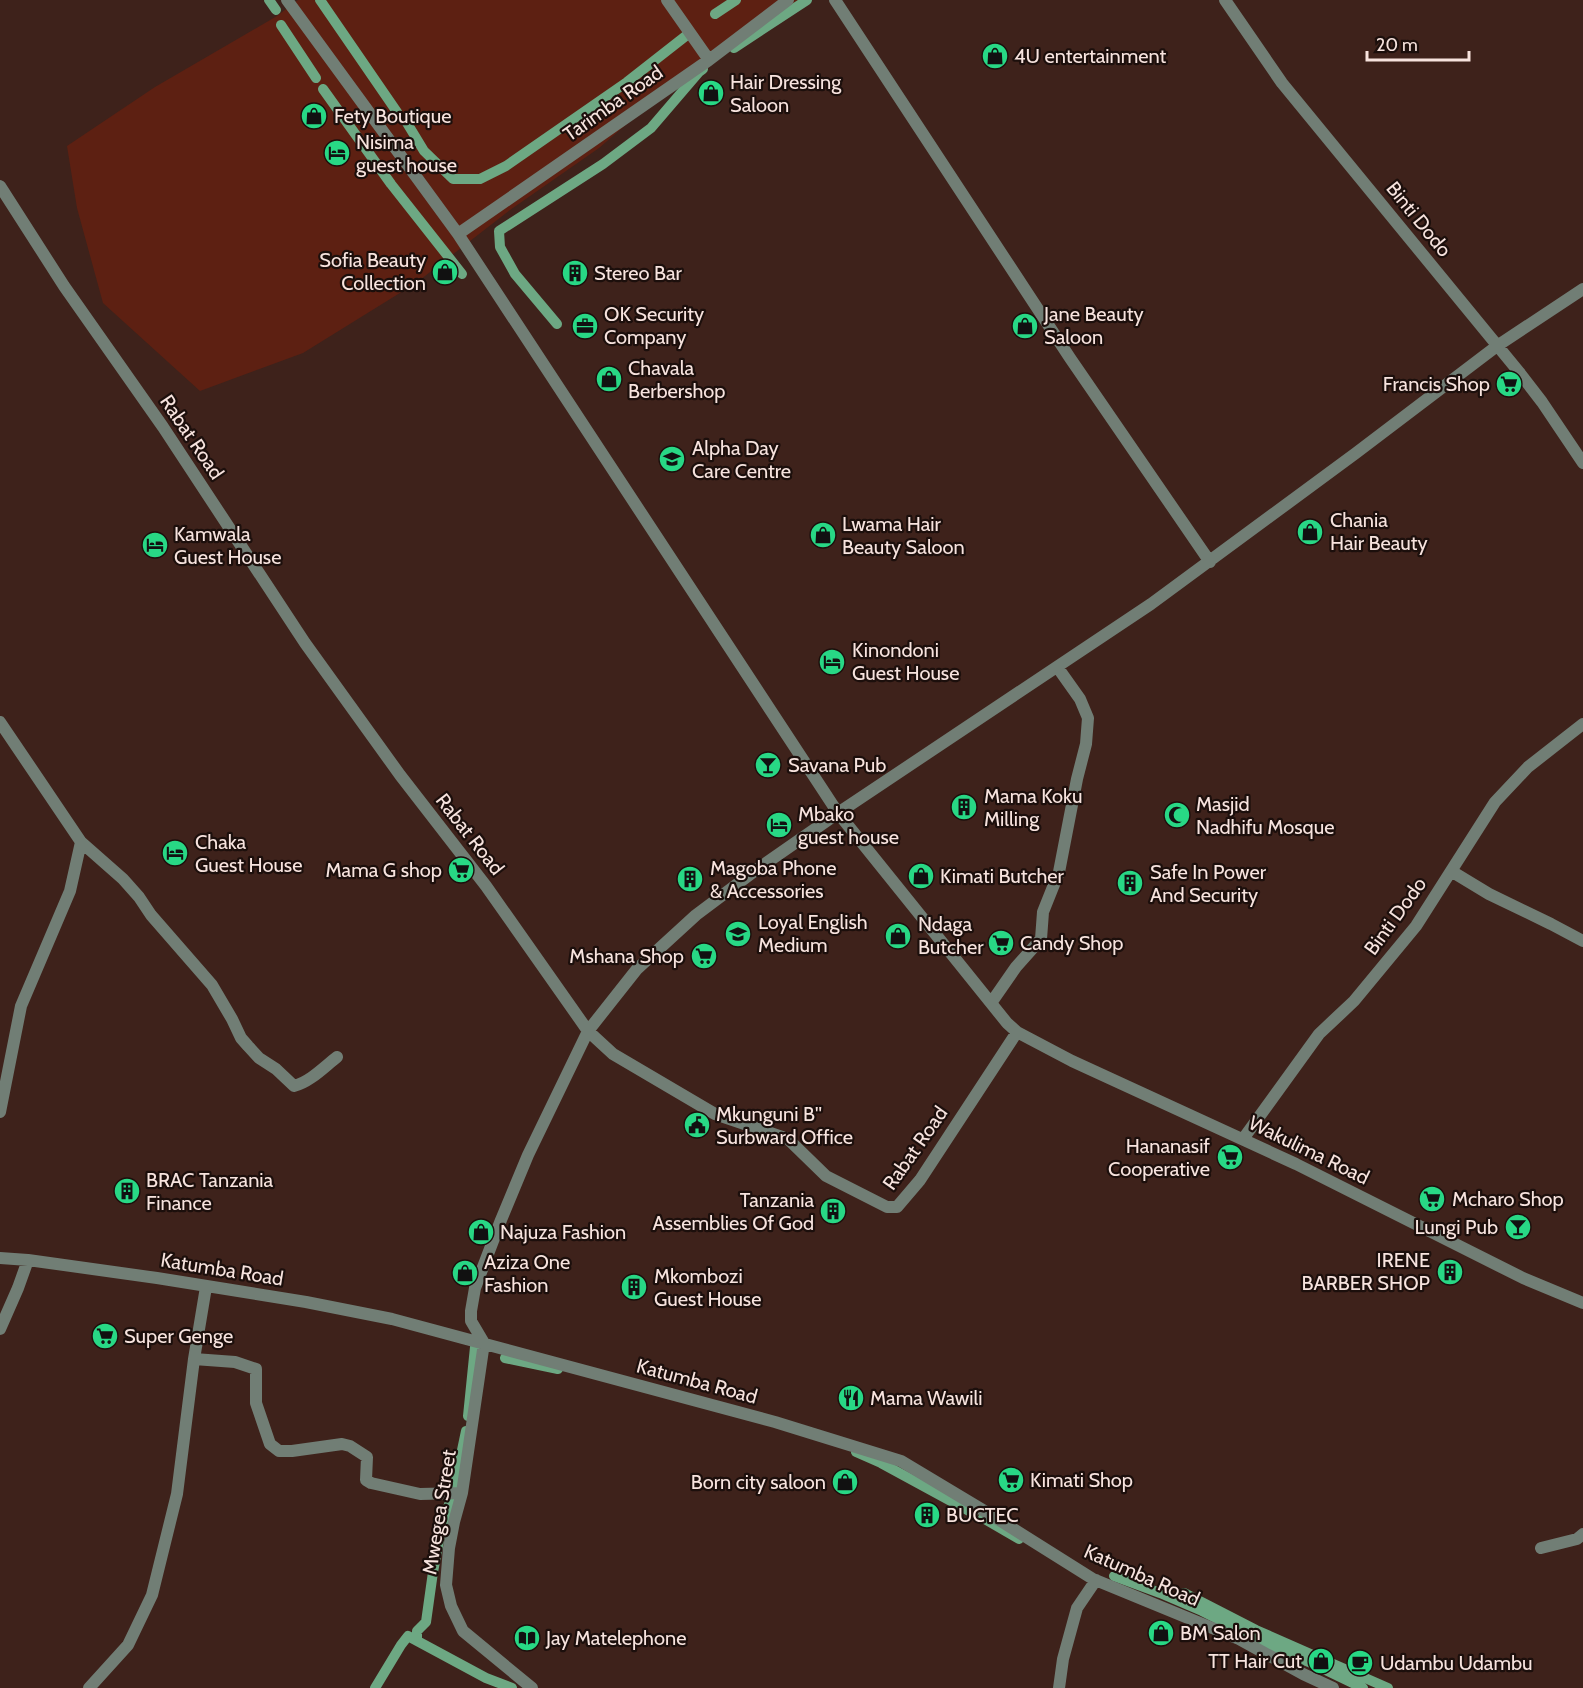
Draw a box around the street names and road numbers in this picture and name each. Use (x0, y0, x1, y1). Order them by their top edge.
street label: Tarimba Road (559, 60, 667, 146)
street label: Binti Dodo (1381, 176, 1457, 262)
street label: Rabat Road (155, 390, 229, 484)
street label: Rabat Road (431, 789, 509, 879)
street label: Binti Dodo (1359, 873, 1431, 959)
street label: Rabat Road (877, 1102, 953, 1194)
street label: Wakulima Road (1245, 1110, 1373, 1190)
street label: Katumba Road (159, 1247, 285, 1291)
street label: Katumba Road (634, 1353, 760, 1409)
street label: Mwegea Street (417, 1448, 461, 1576)
street label: Katumba Road (1080, 1539, 1204, 1611)

